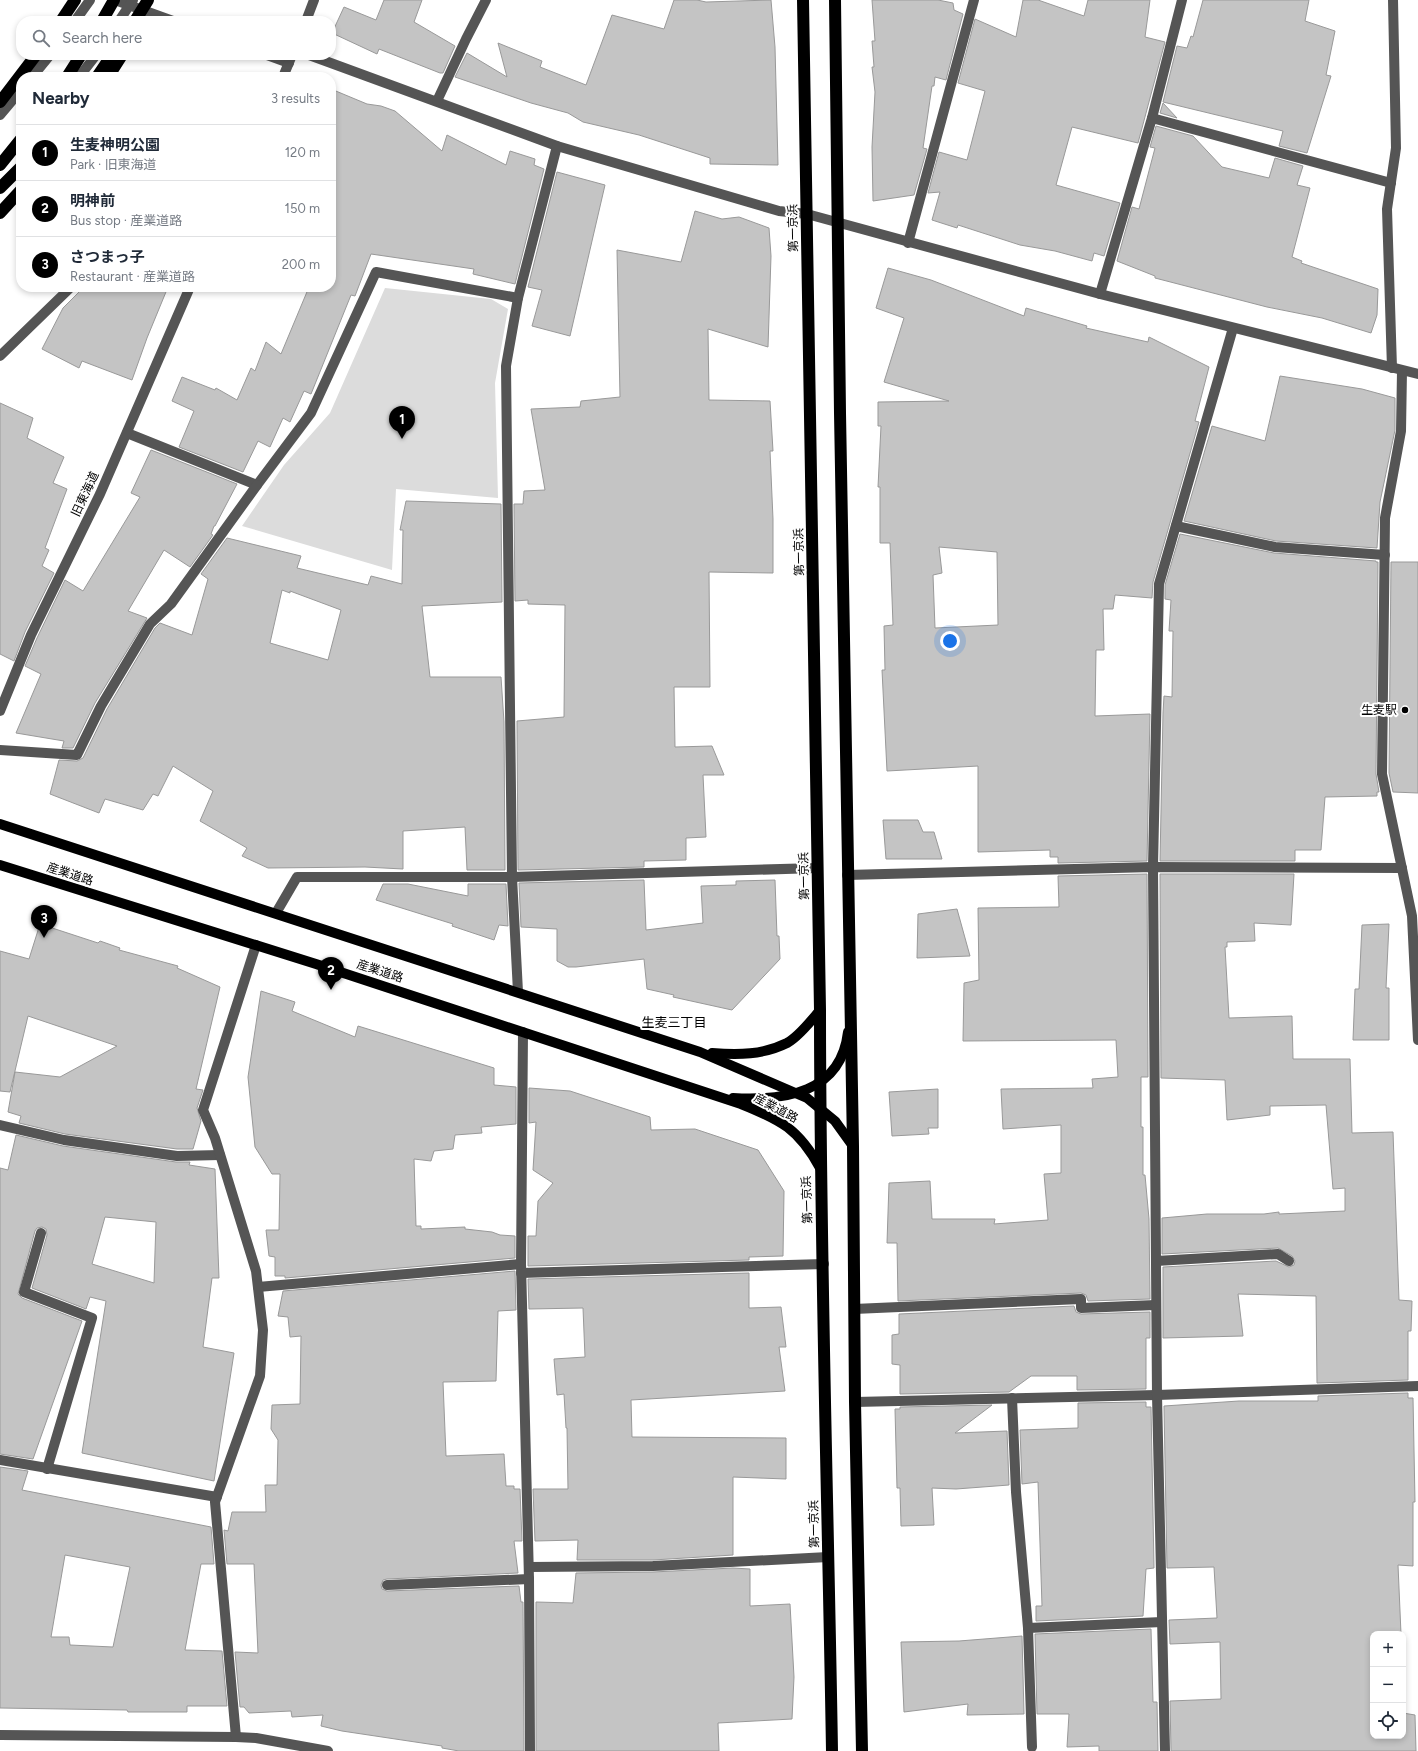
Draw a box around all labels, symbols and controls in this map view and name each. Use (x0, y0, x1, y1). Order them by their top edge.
search box (16, 16, 336, 60)
icon: search (30, 27, 52, 49)
text: Search here (62, 29, 142, 47)
text: Nearby (32, 88, 90, 108)
text: 3 results (271, 91, 320, 106)
text: 生麦神明公園 (70, 136, 160, 154)
text: 1 (42, 145, 48, 160)
text: 120 m (285, 145, 320, 160)
text: Park · 旧東海道 (70, 157, 156, 172)
text: 明神前 (70, 192, 115, 210)
text: 2 (41, 201, 49, 216)
text: 150 m (285, 201, 320, 216)
street label: 第一京浜 (786, 204, 800, 252)
text: Bus stop · 産業道路 (70, 213, 182, 228)
text: さつまっ子 (70, 248, 144, 266)
text: 3 (41, 257, 49, 272)
text: 200 m (282, 257, 320, 272)
text: Restaurant · 産業道路 (70, 269, 195, 284)
pin: 1 (389, 406, 415, 439)
street label: 旧東海道 (69, 469, 101, 519)
street label: 第一京浜 (792, 528, 806, 576)
your location (940, 631, 960, 651)
place label: 生麦駅 (1361, 703, 1397, 717)
marker: 生麦駅 (1400, 705, 1410, 715)
street label: 第一京浜 (797, 852, 811, 900)
street label: 産業道路 (45, 860, 95, 888)
pin: 3 (31, 905, 57, 938)
pin: 2 (318, 957, 344, 990)
street label: 産業道路 (355, 957, 405, 985)
district label: 生麦三丁目 (641, 1015, 707, 1030)
street label: 産業道路 (752, 1091, 800, 1125)
street label: 第一京浜 (799, 1176, 815, 1224)
street label: 第一京浜 (807, 1500, 821, 1548)
map controls (1370, 1631, 1406, 1739)
button: + (1370, 1631, 1406, 1667)
button: − (1370, 1667, 1406, 1703)
button: locate (1370, 1703, 1406, 1739)

